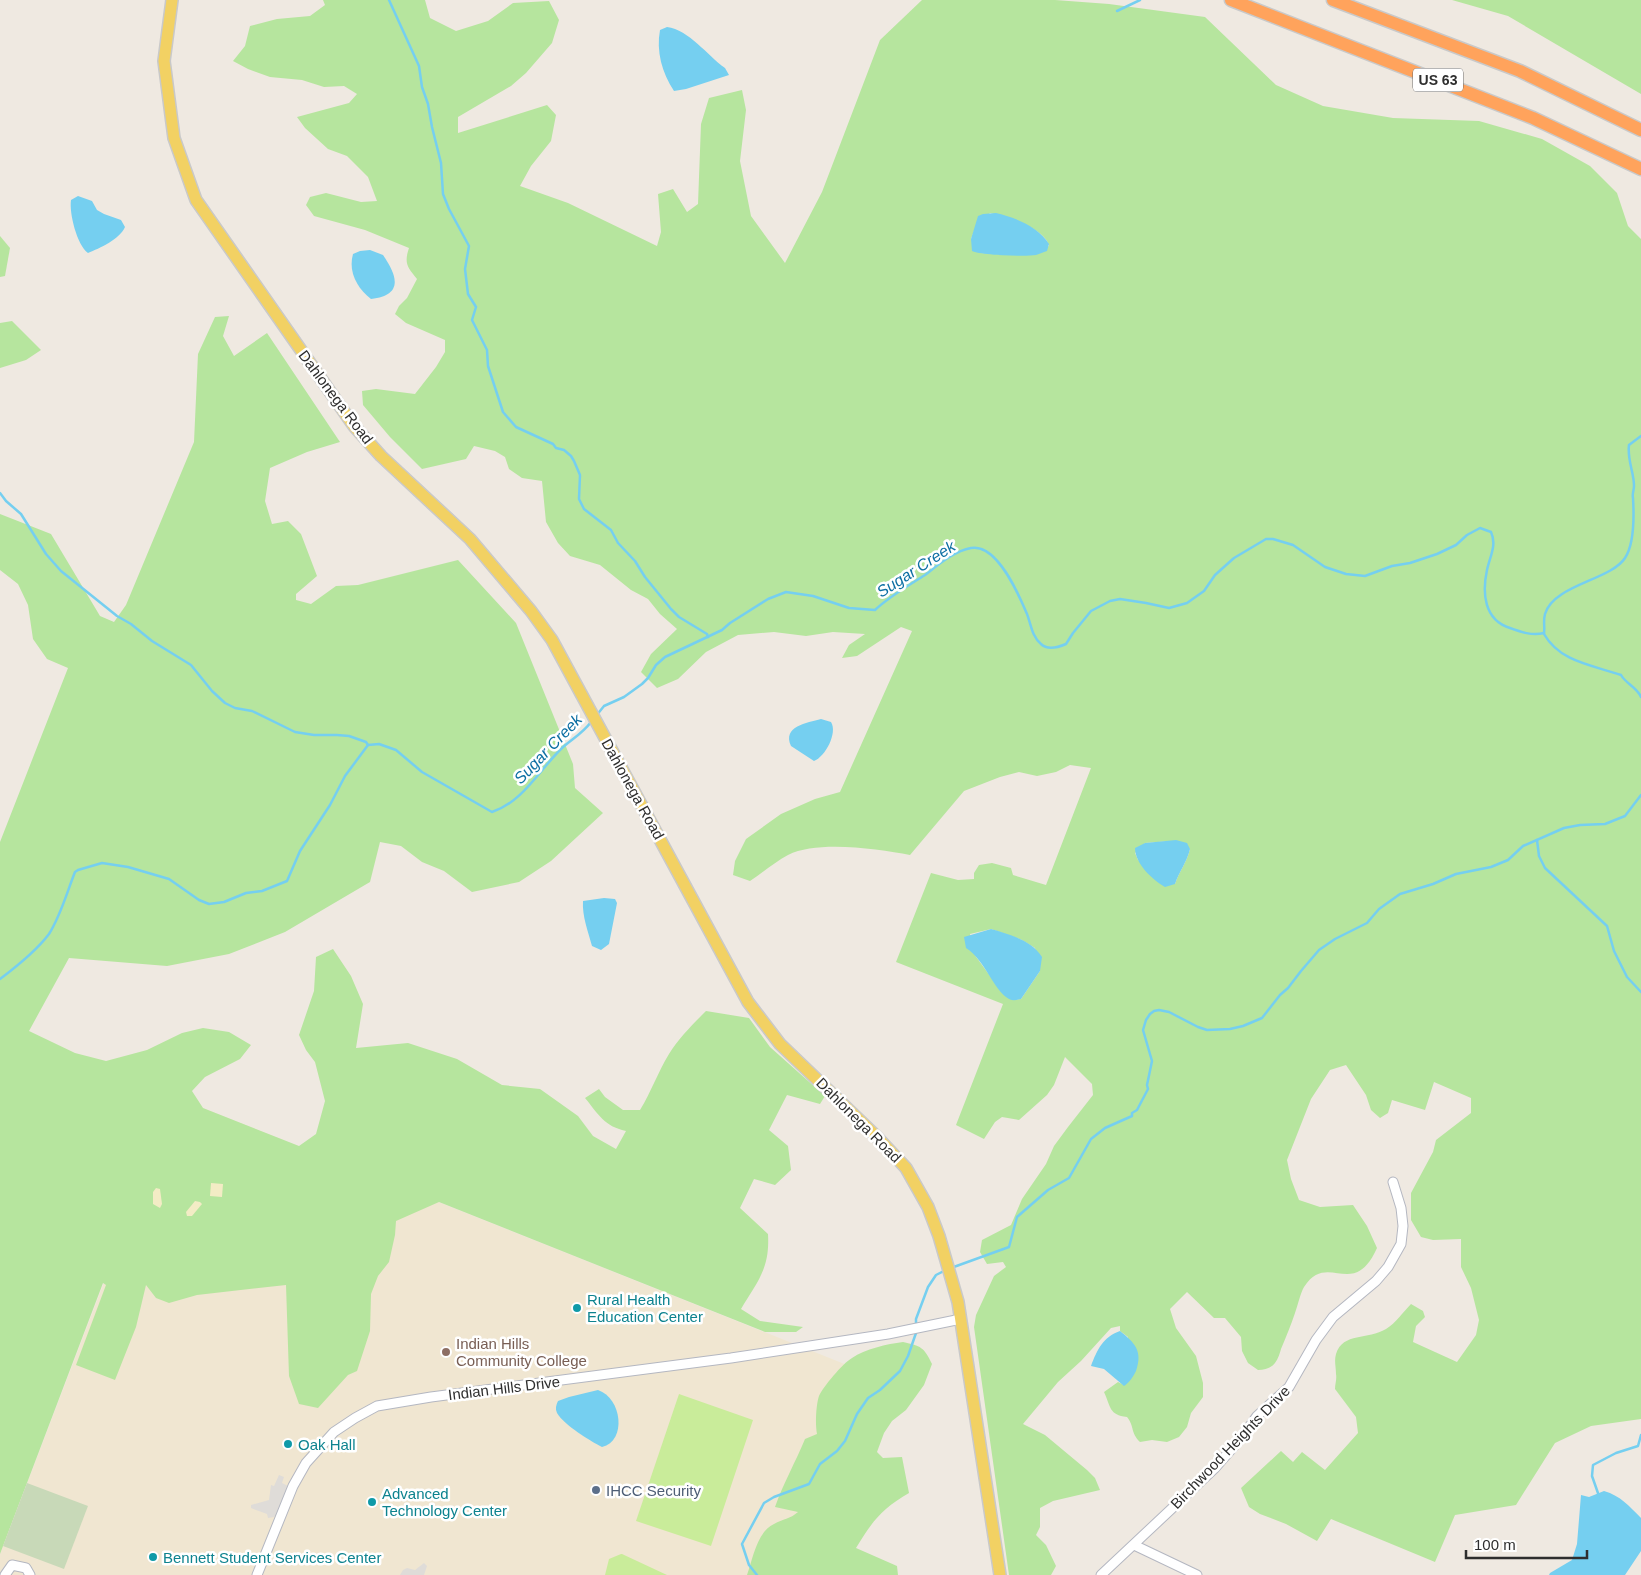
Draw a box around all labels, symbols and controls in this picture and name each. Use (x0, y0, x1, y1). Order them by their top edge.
road number: US 63 (1413, 68, 1463, 92)
street label: Dahlonega Road (295, 347, 377, 447)
water label: Sugar Creek (874, 537, 959, 601)
water label: Sugar Creek (511, 710, 586, 787)
street label: Dahlonega Road (598, 736, 668, 842)
street label: Dahlonega Road (813, 1074, 905, 1166)
place label: Rural Health Education Center (587, 1291, 703, 1325)
marker: Rural Health Education Center (571, 1302, 583, 1314)
place label: Indian Hills Community College (456, 1335, 587, 1369)
marker: Indian Hills Community College (440, 1346, 452, 1358)
street label: Indian Hills Drive (447, 1373, 561, 1403)
street label: Birchwood Heights Drive (1167, 1382, 1293, 1512)
place label: Oak Hall (298, 1436, 356, 1453)
marker: Oak Hall (282, 1438, 294, 1450)
place label: IHCC Security (606, 1482, 702, 1499)
marker: IHCC Security (590, 1484, 602, 1496)
place label: Advanced Technology Center (382, 1485, 507, 1519)
marker: Advanced Technology Center (366, 1496, 378, 1508)
scale bar (1466, 1528, 1587, 1560)
text: 100 m (1474, 1536, 1516, 1553)
place label: Bennett Student Services Center (163, 1549, 381, 1566)
marker: Bennett Student Services Center (147, 1551, 159, 1563)

